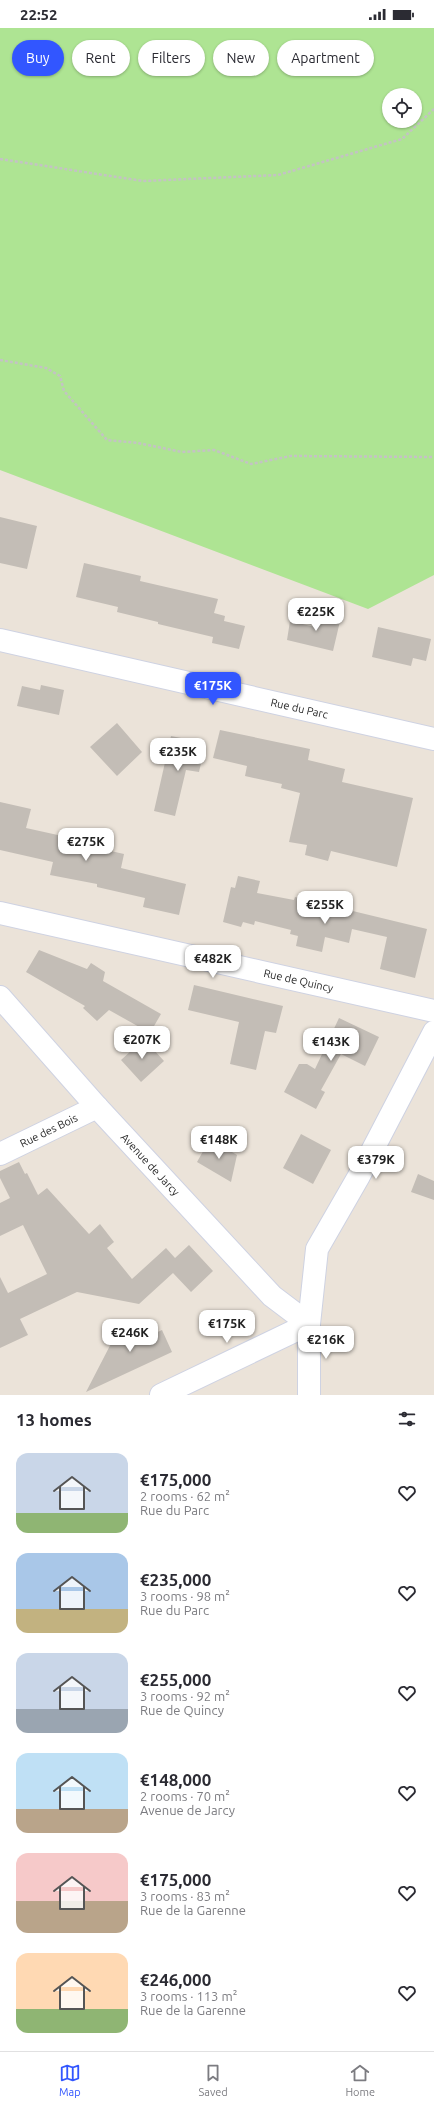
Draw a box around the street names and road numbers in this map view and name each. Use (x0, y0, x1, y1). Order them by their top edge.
street label: Rue du Parc (269, 696, 329, 721)
street label: Rue de Quincy (262, 967, 335, 994)
street label: Rue des Bois (18, 1111, 80, 1149)
street label: Avenue de Jarcy (118, 1131, 182, 1199)

